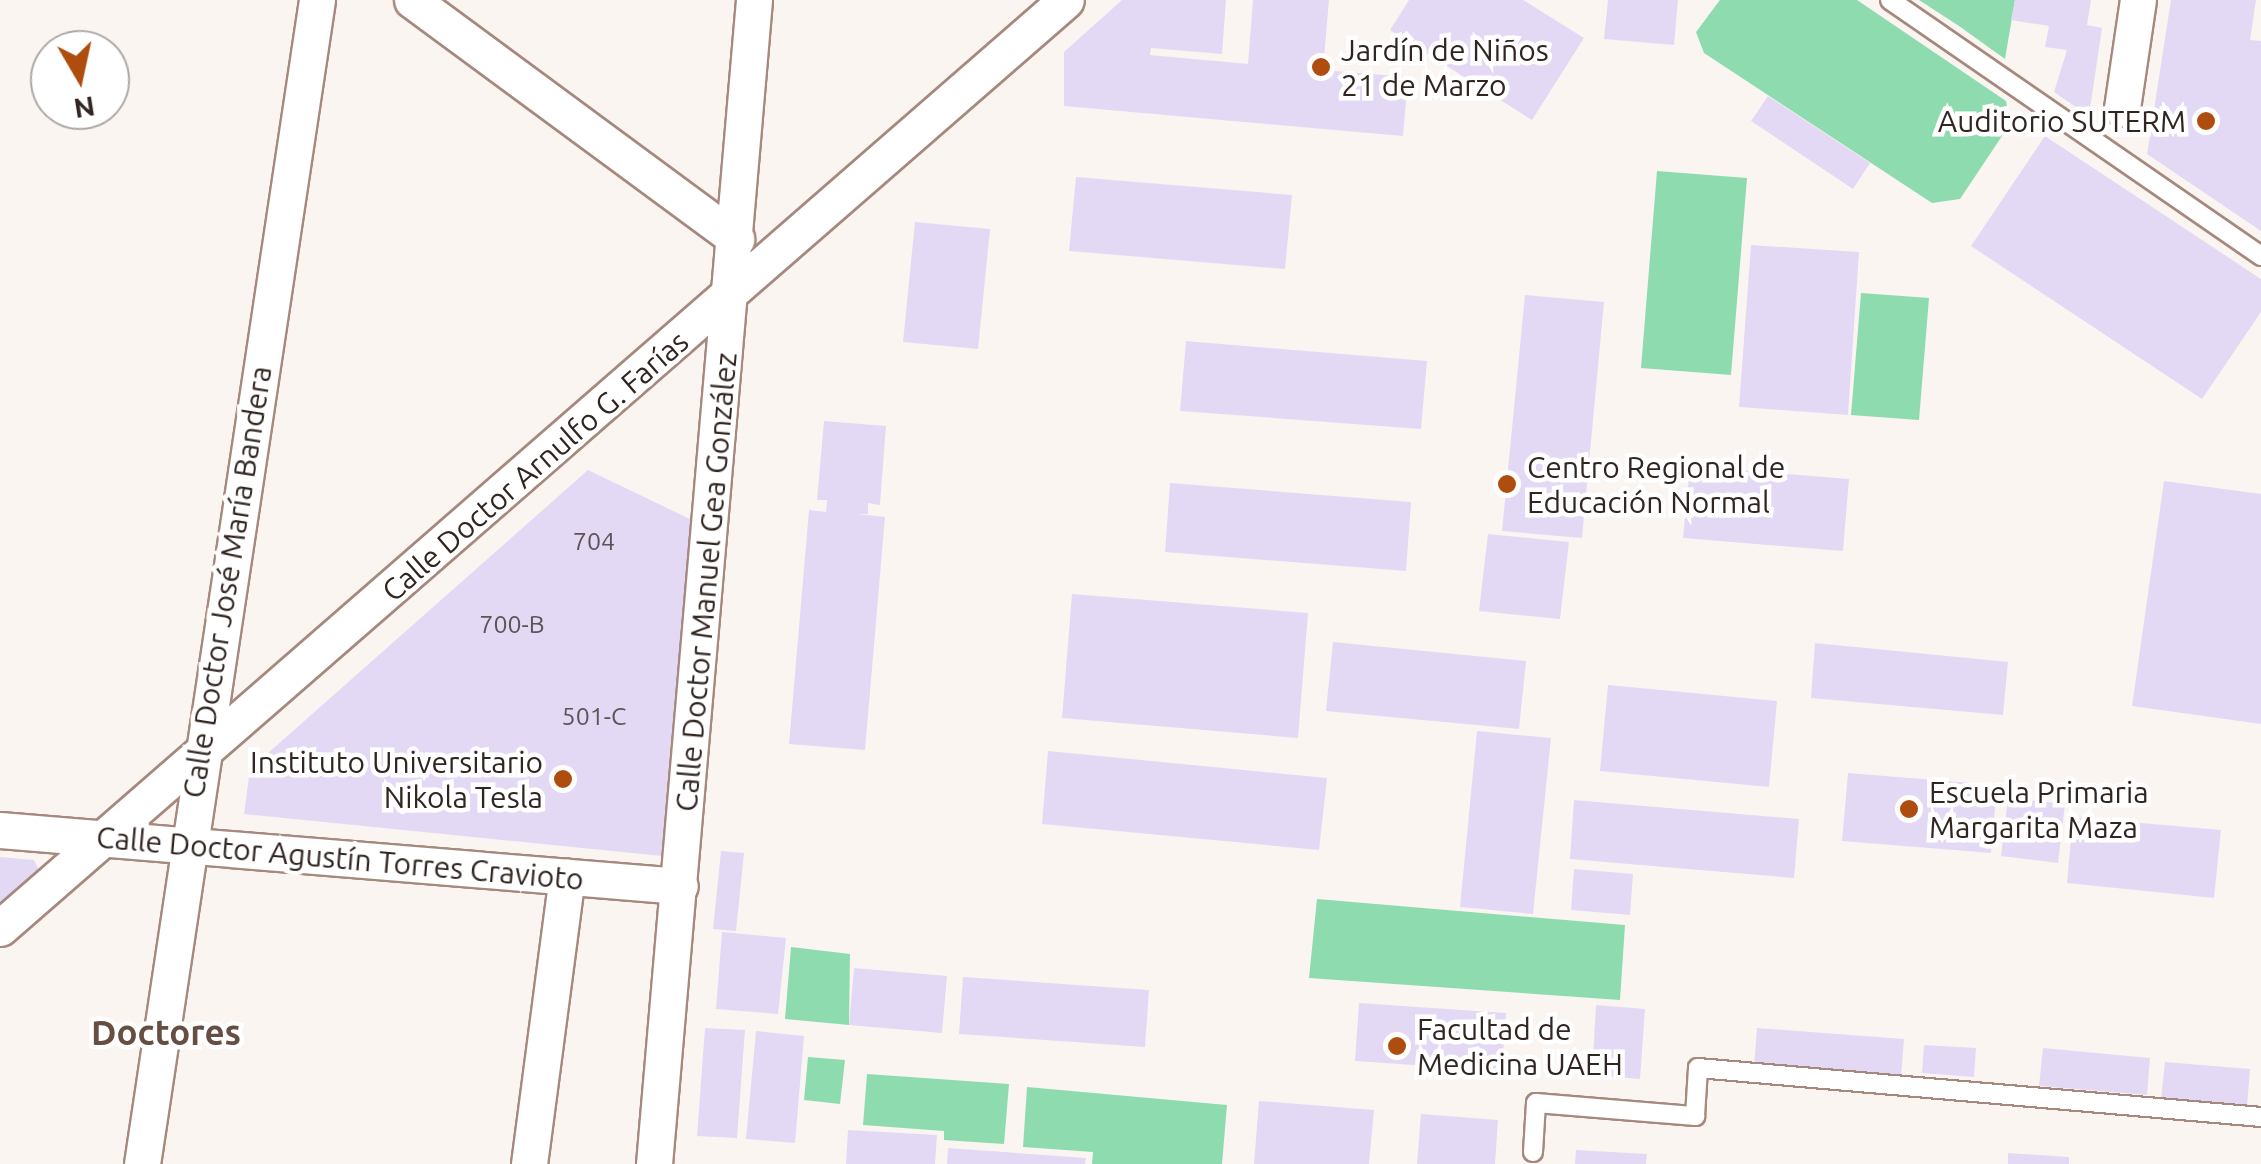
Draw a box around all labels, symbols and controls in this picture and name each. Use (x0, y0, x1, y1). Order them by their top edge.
north arrow (30, 30, 130, 130)
place label: Jardín de Niños 21 de Marzo (1341, 32, 1549, 102)
marker: Jardín de Niños 21 de Marzo (1310, 56, 1332, 78)
text: N (72, 91, 97, 125)
place label: Auditorio SUTERM (1938, 103, 2186, 139)
marker: Auditorio SUTERM (2195, 110, 2217, 132)
street label: Calle Doctor Arnulfo G. Farías (375, 323, 695, 609)
street label: Calle Doctor Manuel Gea González (668, 351, 744, 813)
street label: Calle Doctor José María Bandera (175, 363, 279, 801)
place label: Centro Regional de Educación Normal (1527, 449, 1785, 520)
marker: Centro Regional de Educación Normal (1496, 473, 1518, 495)
house number: 704 (573, 526, 615, 556)
house number: 700-B (479, 609, 545, 639)
house number: 501-C (562, 701, 626, 731)
place label: Instituto Universitario Nikola Tesla (250, 744, 543, 814)
marker: Instituto Universitario Nikola Tesla (552, 768, 574, 790)
place label: Escuela Primaria Margarita Maza (1929, 774, 2149, 844)
marker: Escuela Primaria Margarita Maza (1898, 798, 1920, 820)
street label: Calle Doctor Agustín Torres Cravioto (95, 819, 585, 897)
district label: Doctores (91, 1011, 241, 1053)
place label: Facultad de Medicina UAEH (1417, 1011, 1623, 1082)
marker: Facultad de Medicina UAEH (1386, 1035, 1408, 1057)

